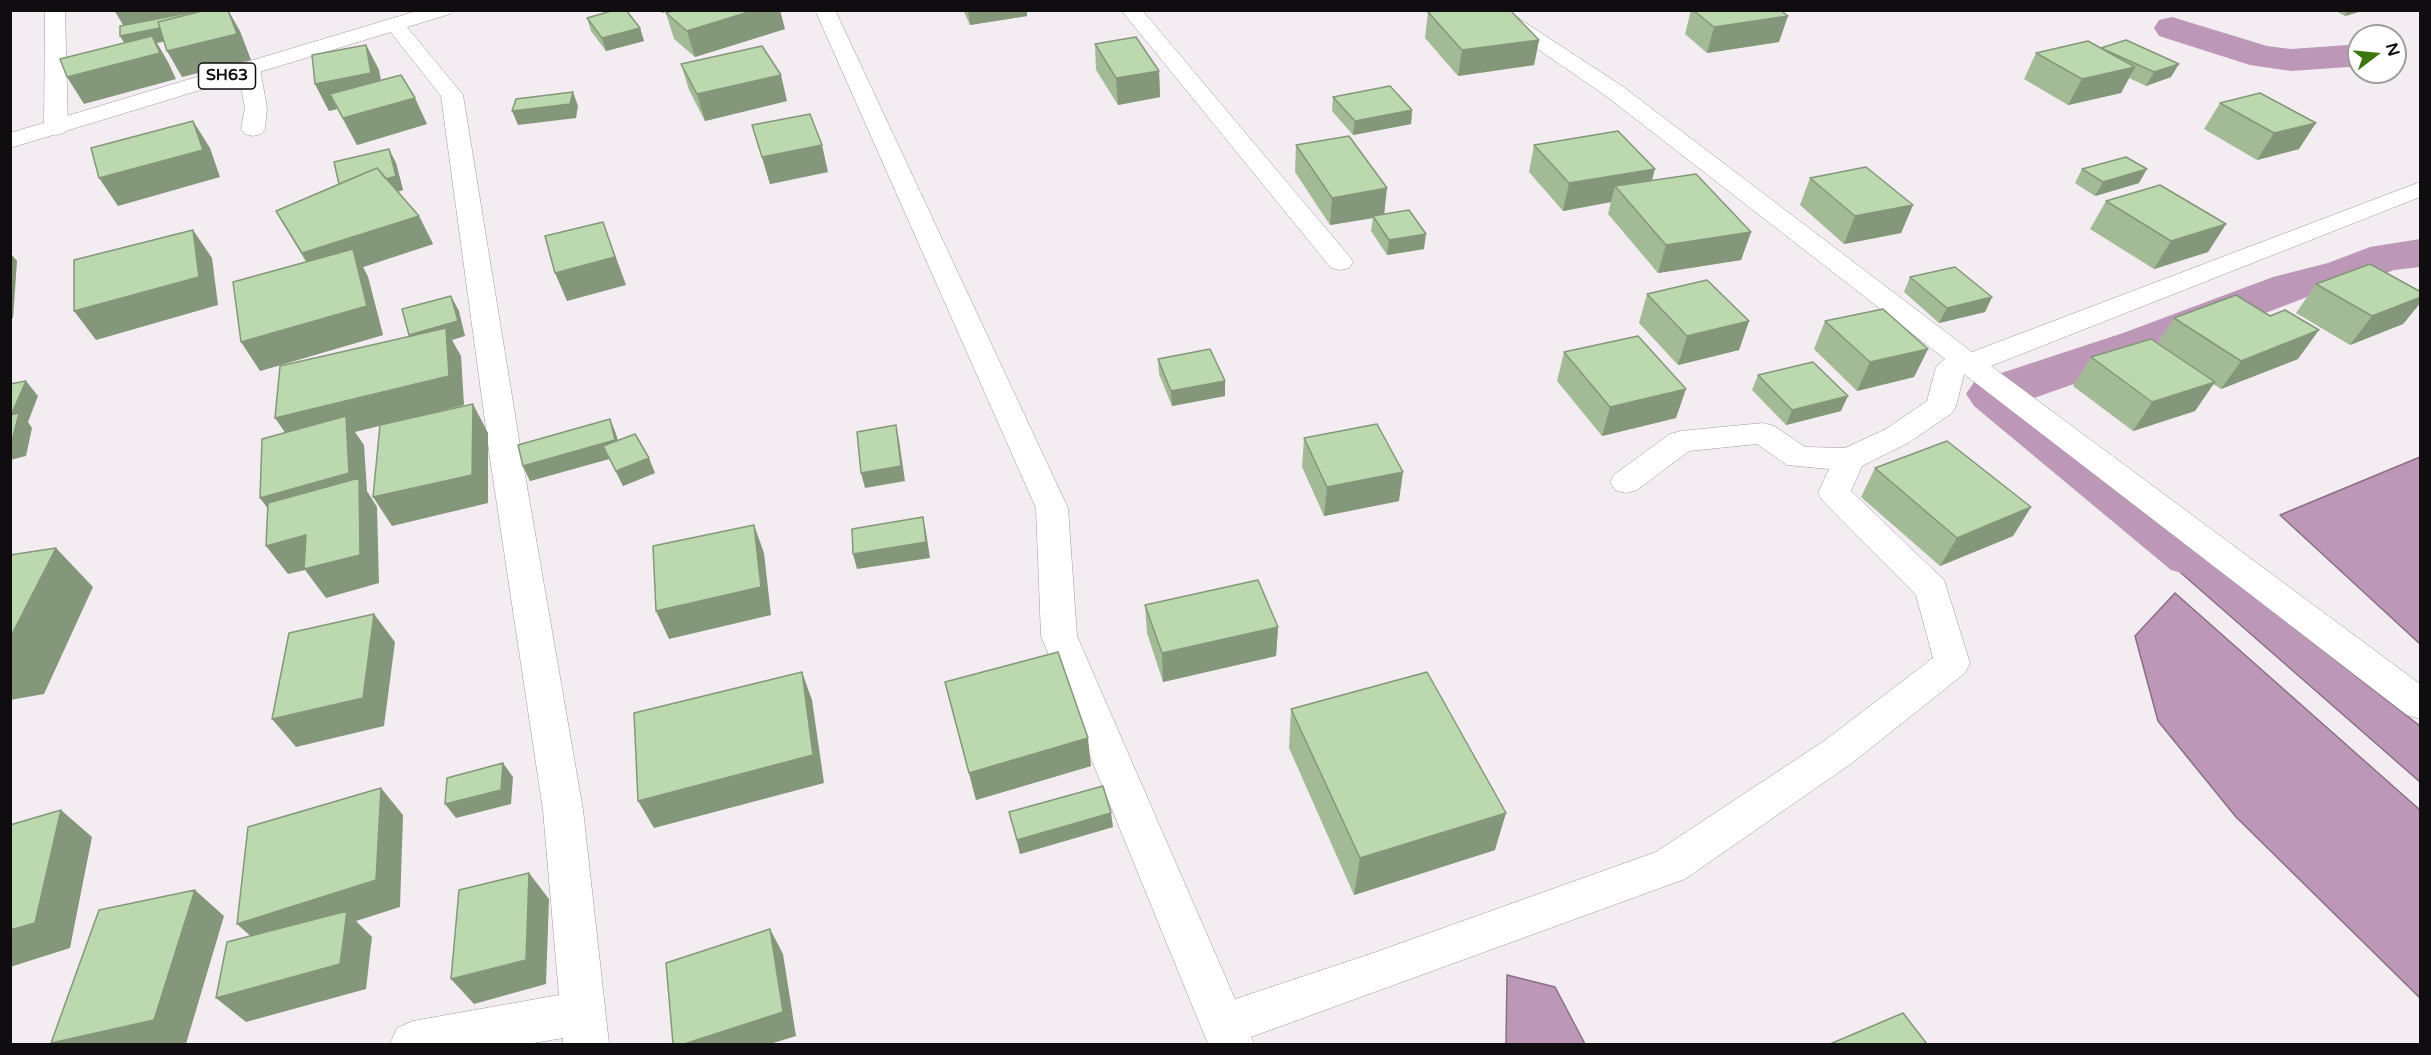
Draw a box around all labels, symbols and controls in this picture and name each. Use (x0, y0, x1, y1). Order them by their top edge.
north arrow (2347, 24, 2407, 84)
text: N (2381, 41, 2404, 59)
road number: SH63 (198, 63, 256, 89)

